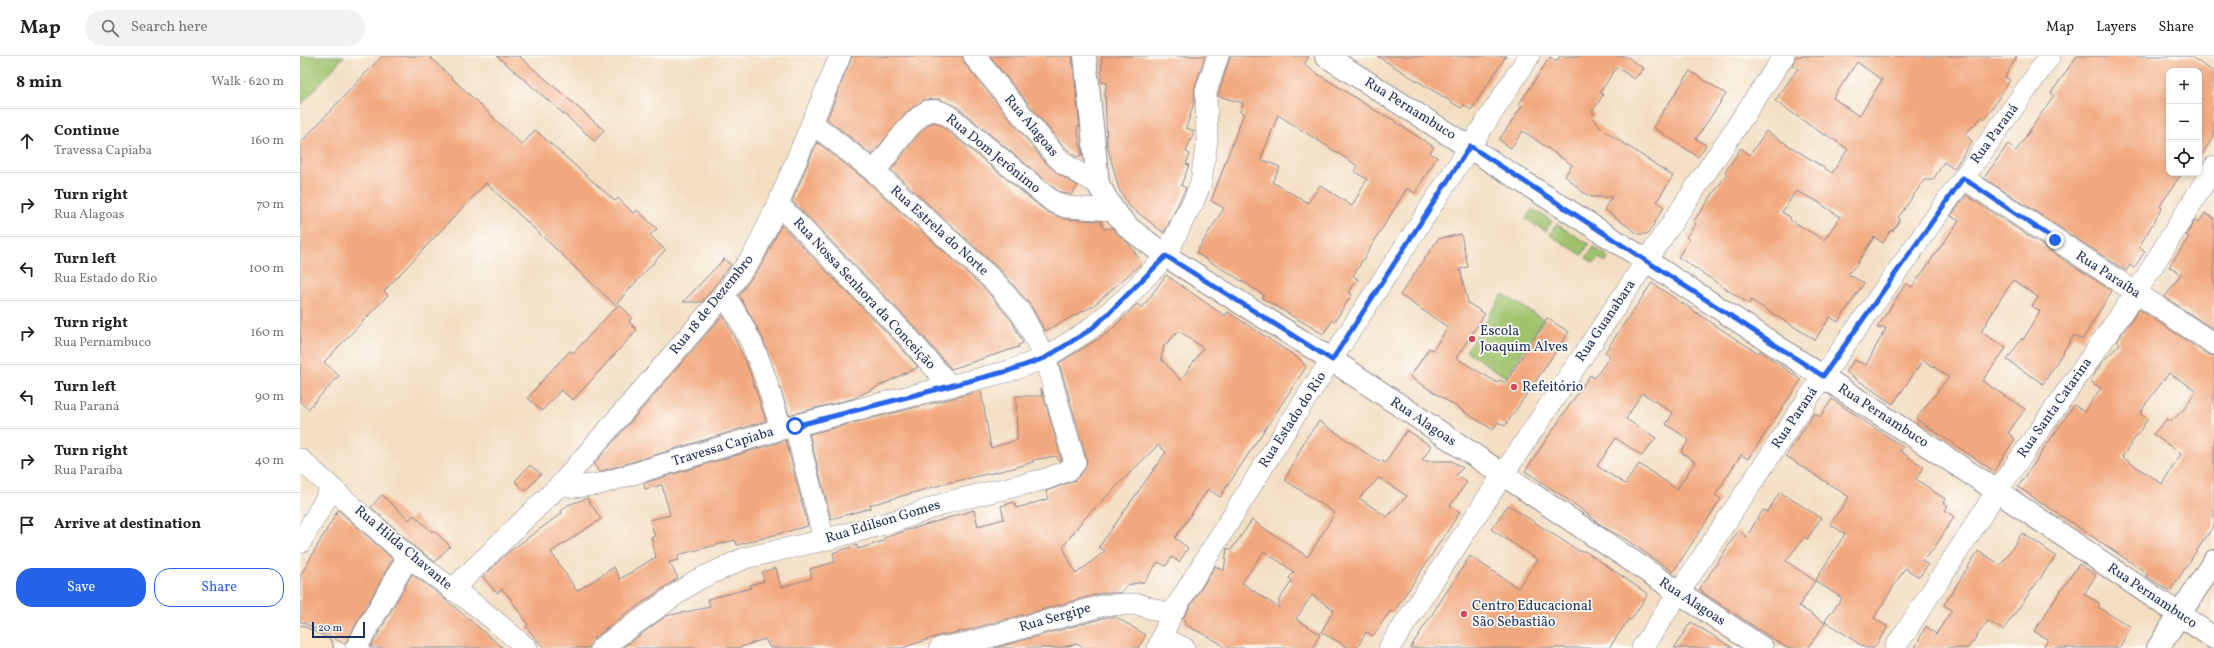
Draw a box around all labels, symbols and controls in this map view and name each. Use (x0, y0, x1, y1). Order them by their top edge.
search box (85, 10, 365, 46)
text: Map (20, 15, 61, 41)
icon: search (99, 17, 121, 39)
text: Search here (131, 17, 208, 38)
text: Map (2046, 18, 2074, 37)
text: Layers (2096, 18, 2136, 37)
text: Share (2158, 18, 2194, 37)
map controls (2166, 68, 2202, 176)
button: + (2166, 68, 2202, 104)
text: 8 min (16, 71, 62, 94)
text: Walk · 620 m (211, 73, 284, 91)
street label: Rua Pernambuco (1361, 73, 1459, 145)
street label: Rua Alagoas (999, 91, 1063, 161)
street label: Rua Paraná (1967, 100, 2023, 168)
button: − (2166, 104, 2202, 140)
street label: Rua Dom Jerônimo (942, 110, 1044, 198)
text: Continue (54, 121, 119, 142)
icon: ahead (16, 130, 38, 152)
text: 160 m (250, 132, 284, 150)
button: locate (2166, 140, 2202, 176)
text: Travessa Capiaba (54, 142, 152, 160)
street label: Rua Estrela do Norte (886, 182, 993, 281)
text: Turn right (54, 185, 128, 206)
icon: right (16, 194, 38, 216)
text: 70 m (256, 196, 284, 214)
text: Rua Alagoas (54, 206, 124, 224)
street label: Rua Nossa Senhora da Conceição (788, 214, 940, 374)
route end (2046, 231, 2064, 249)
street label: Rua Paraíba (2072, 247, 2144, 303)
text: Turn left (54, 249, 116, 270)
street label: Rua 18 de Dezembro (666, 251, 758, 359)
icon: left (16, 258, 38, 280)
text: 100 m (249, 260, 284, 278)
text: Rua Estado do Rio (54, 270, 157, 288)
street label: Rua Guanabara (1572, 276, 1640, 366)
text: Turn right (54, 313, 128, 334)
icon: right (16, 322, 38, 344)
place label: Escola Joaquim Alves (1480, 322, 1568, 357)
text: 160 m (250, 324, 284, 342)
text: Rua Pernambuco (54, 334, 151, 352)
marker: Escola Joaquim Alves (1467, 334, 1477, 344)
street label: Rua Santa Catarina (2013, 354, 2097, 462)
street label: Rua Estado do Rio (1255, 368, 1331, 472)
text: Turn left (54, 377, 116, 398)
place label: Refeitório (1522, 378, 1583, 397)
street label: Rua Pernambuco (1834, 380, 1932, 452)
marker: Refeitório (1509, 382, 1519, 392)
street label: Rua Paraná (1767, 383, 1823, 453)
icon: left (16, 386, 38, 408)
text: 90 m (255, 388, 284, 406)
street label: Rua Alagoas (1386, 393, 1460, 451)
text: Rua Paraná (54, 398, 119, 416)
route start (786, 417, 804, 435)
street label: Travessa Capiaba (670, 422, 776, 472)
text: Turn right (54, 441, 128, 462)
icon: right (16, 450, 38, 472)
text: 40 m (255, 452, 284, 470)
text: Rua Paraíba (54, 462, 123, 480)
street label: Rua Edilson Gomes (823, 495, 943, 549)
street label: Rua Hilda Chavante (350, 502, 456, 595)
icon: arrive (16, 514, 38, 536)
text: Arrive at destination (54, 514, 201, 535)
street label: Rua Pernambuco (2103, 559, 2201, 633)
button: Save (16, 568, 146, 607)
button: Share (154, 568, 284, 607)
street label: Rua Alagoas (1655, 573, 1729, 631)
place label: Centro Educacional São Sebastião (1472, 597, 1592, 632)
street label: Rua Sergipe (1017, 599, 1093, 637)
marker: Centro Educacional São Sebastião (1459, 609, 1469, 619)
scale bar (312, 620, 365, 639)
text: 20 m (318, 621, 342, 636)

